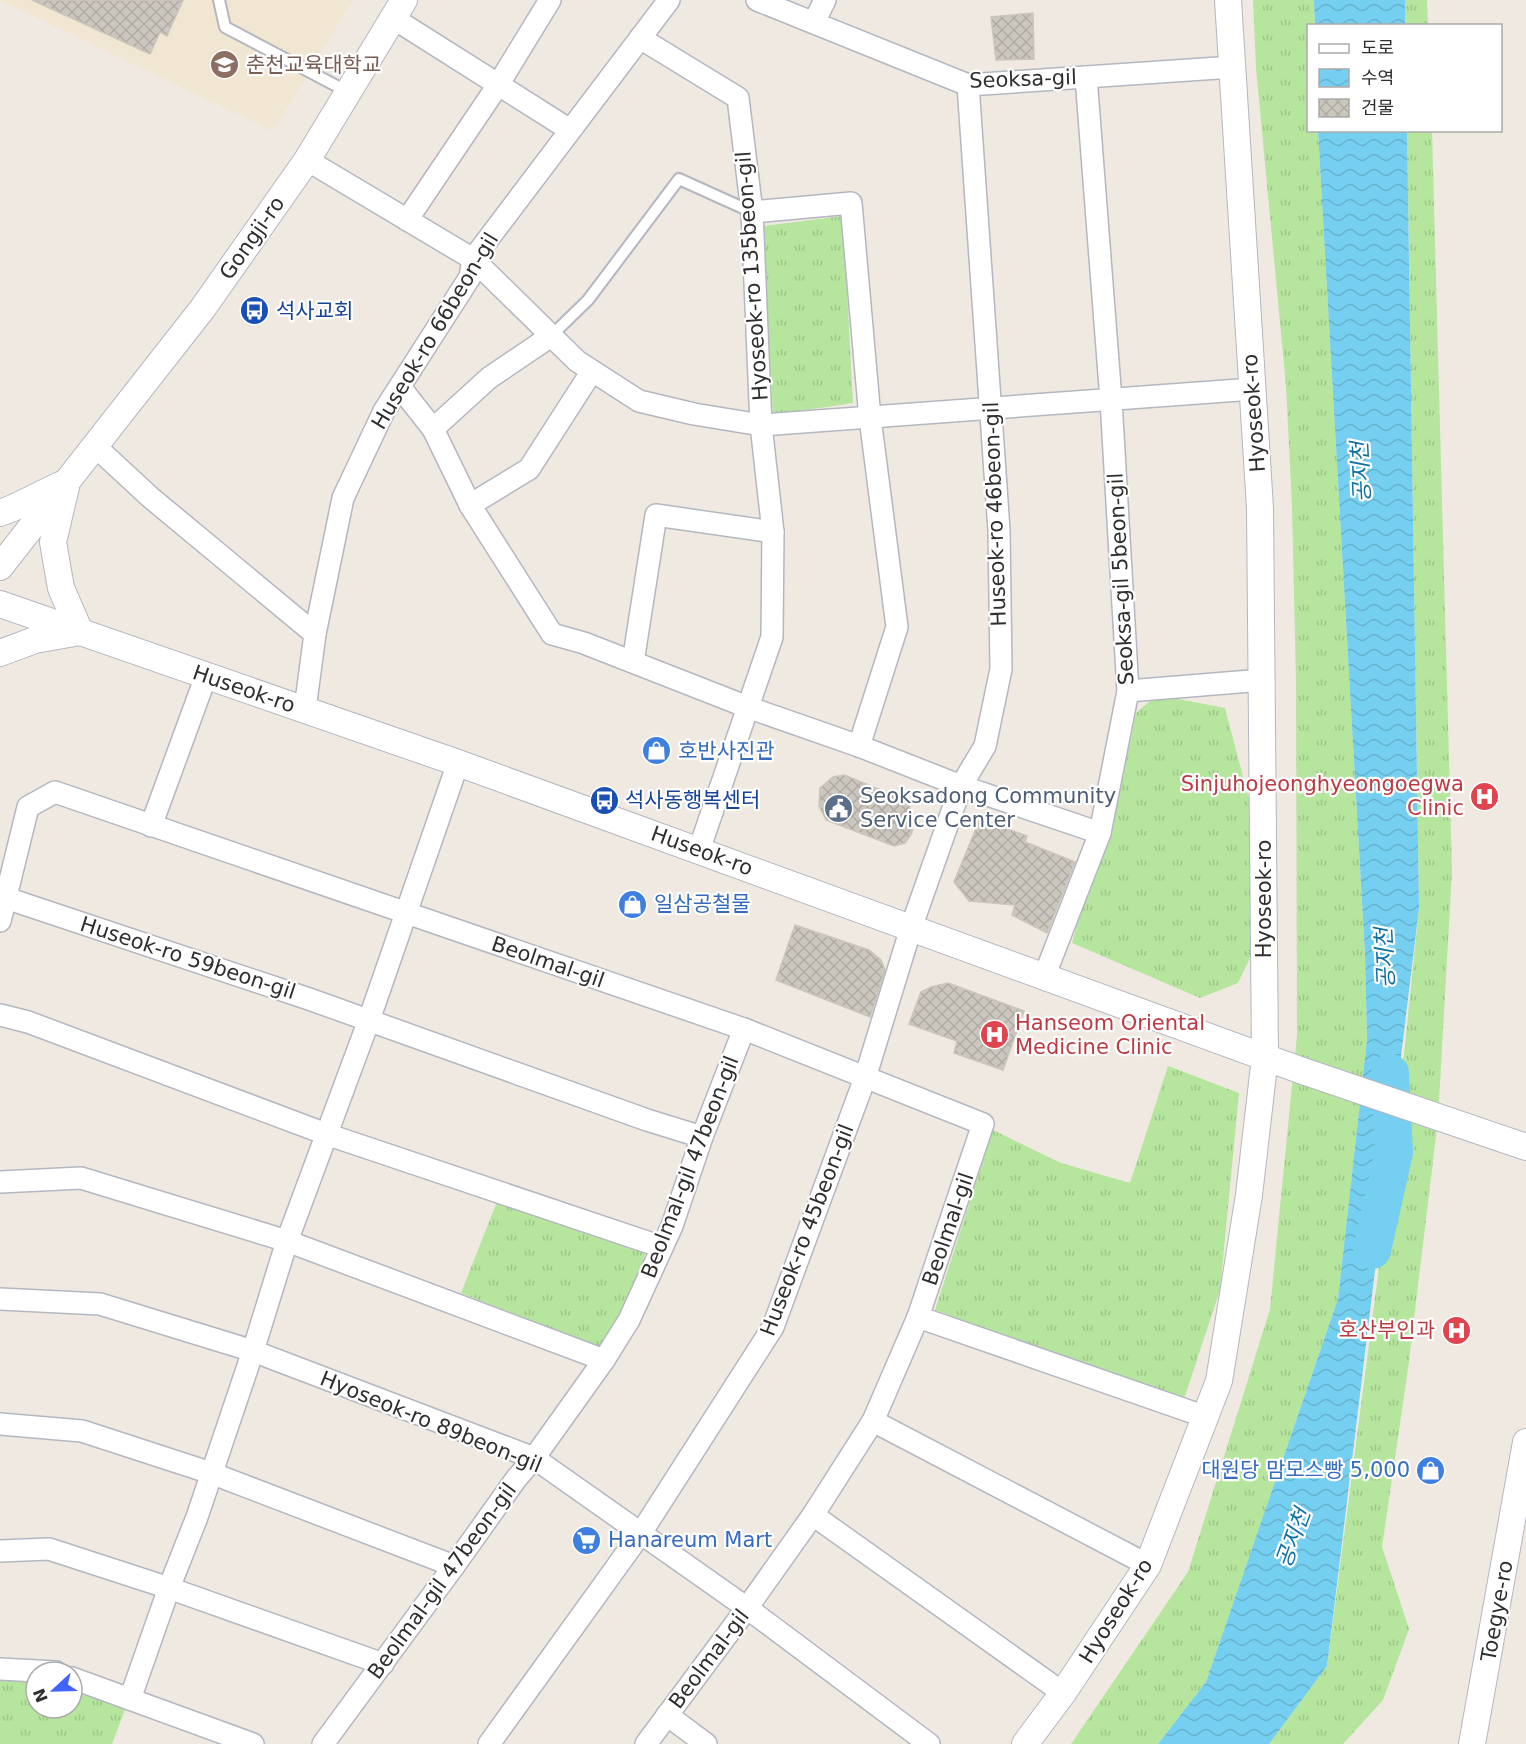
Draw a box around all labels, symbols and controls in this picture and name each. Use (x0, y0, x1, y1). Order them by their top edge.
legend (1307, 24, 1502, 132)
text: 도로 (1361, 37, 1394, 58)
school or university icon: 춘천교육대학교 (209, 49, 241, 81)
place label: 춘천교육대학교 (246, 53, 381, 77)
street label: Seoksa-gil (969, 65, 1077, 93)
text: 수역 (1361, 67, 1394, 88)
text: 건물 (1361, 97, 1394, 118)
street label: Hyoseok-ro 135beon-gil (731, 150, 773, 402)
street label: Gongji-ro (215, 192, 289, 284)
street label: Huseok-ro 66beon-gil (367, 228, 503, 434)
bus stop icon: 석사교회 (239, 295, 271, 327)
place label: 석사교회 (276, 299, 353, 323)
street label: Hyoseok-ro (1238, 353, 1270, 473)
street label: Huseok-ro 46beon-gil (979, 401, 1011, 627)
water label: 공지천 (1347, 438, 1375, 503)
street label: Seoksa-gil 5beon-gil (1103, 472, 1139, 686)
street label: Huseok-ro (190, 660, 298, 718)
shop icon: 호반사진관 (641, 735, 673, 767)
place label: 호반사진관 (678, 739, 775, 763)
place label: Sinjuhojeonghyeongoegwa Clinic (1181, 772, 1464, 820)
hospital icon: Sinjuhojeonghyeongoegwa Clinic (1469, 780, 1501, 812)
bus stop icon: 석사동행복센터 (588, 784, 620, 816)
place label: Seoksadong Community Service Center (860, 784, 1116, 832)
place label: 석사동행복센터 (625, 788, 760, 812)
public building icon: Seoksadong Community Service Center (823, 792, 855, 824)
street label: Huseok-ro (648, 821, 756, 881)
street label: Hyoseok-ro (1252, 840, 1276, 958)
shop icon: 일삼공철물 (617, 888, 649, 920)
place label: 일삼공철물 (654, 892, 751, 916)
street label: Huseok-ro 59beon-gil (77, 912, 299, 1004)
water label: 공지천 (1371, 924, 1399, 989)
street label: Beolmal-gil (488, 931, 608, 993)
place label: Hanseom Oriental Medicine Clinic (1015, 1011, 1205, 1059)
hospital icon: Hanseom Oriental Medicine Clinic (978, 1019, 1010, 1051)
street label: Beolmal-gil 47beon-gil (636, 1052, 744, 1282)
street label: Huseok-ro 45beon-gil (755, 1121, 859, 1339)
street label: Beolmal-gil (917, 1169, 979, 1289)
hospital icon: 호산부인과 (1440, 1314, 1472, 1346)
place label: 호산부인과 (1338, 1318, 1435, 1342)
street label: Hyoseok-ro 89beon-gil (317, 1366, 545, 1478)
shop icon: 대원당 맘모스빵 5,000 (1415, 1454, 1447, 1486)
place label: 대원당 맘모스빵 5,000 (1201, 1458, 1410, 1482)
street label: Beolmal-gil 47beon-gil (363, 1478, 521, 1684)
water label: 공지천 (1271, 1503, 1316, 1571)
supermarket icon: Hanareum Mart (571, 1524, 603, 1556)
place label: Hanareum Mart (608, 1528, 772, 1552)
street label: Hyoseok-ro (1074, 1554, 1158, 1668)
street label: Toegye-ro (1476, 1559, 1518, 1664)
street label: Beolmal-gil (664, 1605, 754, 1713)
north arrow (24, 1660, 84, 1720)
text: N (29, 1686, 52, 1705)

